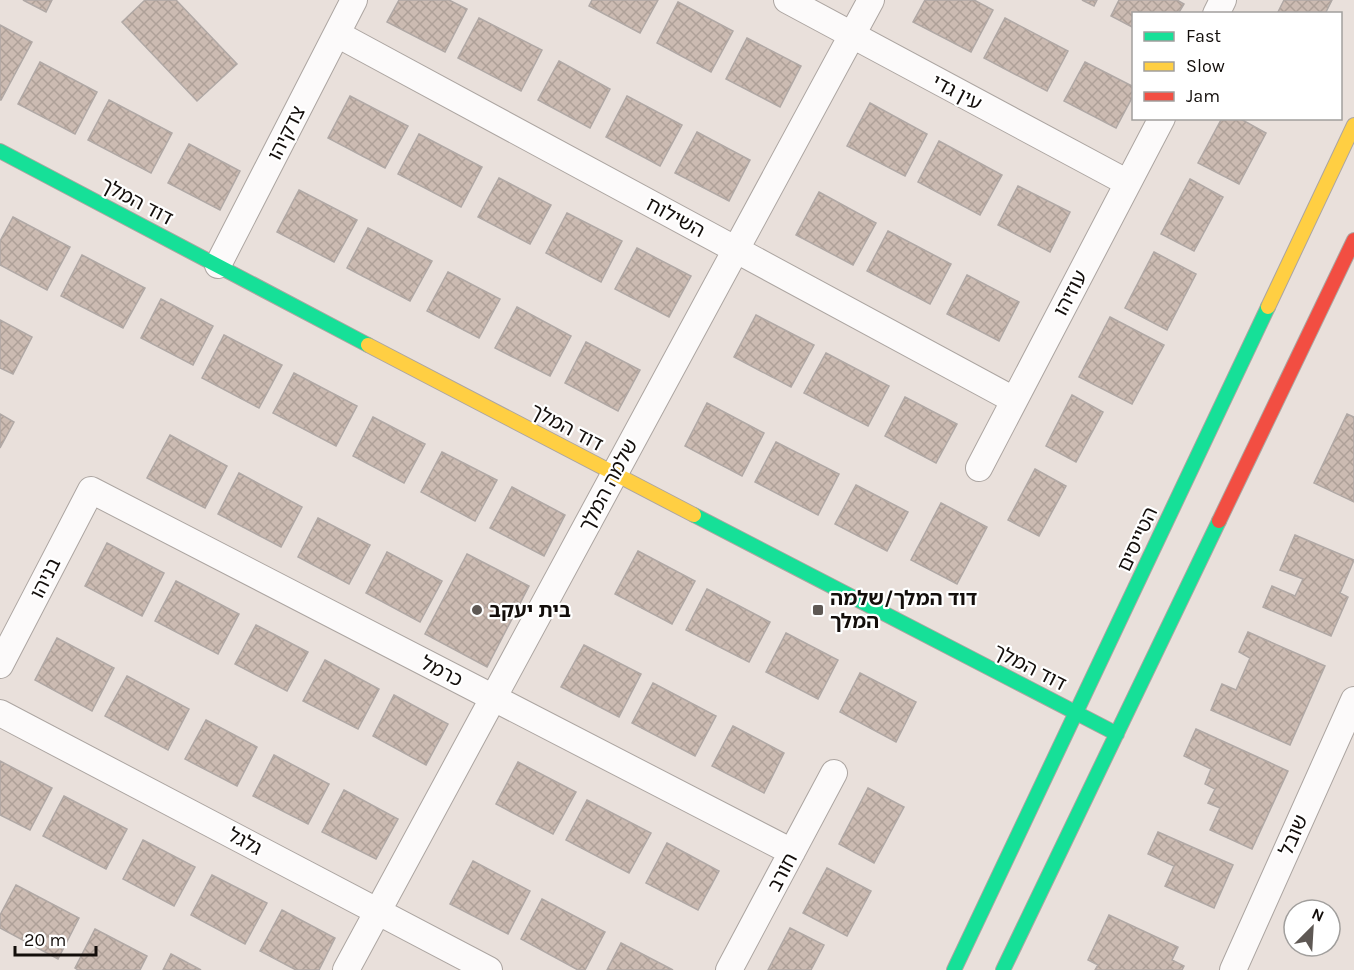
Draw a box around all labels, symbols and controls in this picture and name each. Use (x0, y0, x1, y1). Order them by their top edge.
legend (1132, 12, 1342, 120)
text: Fast (1186, 25, 1221, 47)
text: Slow (1186, 55, 1225, 77)
street label: עין גדי (928, 70, 986, 115)
text: Jam (1186, 85, 1220, 107)
street label: צדקיהו (263, 102, 310, 164)
street label: דוד המלך (97, 173, 177, 230)
street label: השילוח (643, 193, 709, 242)
street label: עוזיהו (1049, 266, 1092, 320)
street label: דוד המלך (527, 399, 607, 456)
street label: שלמה המלך (574, 435, 643, 536)
street label: הטייסים (1113, 503, 1162, 575)
street label: בניהו (25, 554, 65, 603)
place label: דוד המלך/שלמה המלך (830, 587, 977, 633)
place label: בית יעקב (489, 599, 571, 622)
marker: בית יעקב (470, 603, 484, 617)
marker: דוד המלך/שלמה המלך (811, 603, 825, 617)
street label: דוד המלך (989, 639, 1070, 696)
street label: כרמל (417, 651, 467, 692)
street label: שובל (1274, 811, 1313, 859)
street label: גלגל (224, 823, 266, 860)
street label: חורב (763, 849, 802, 895)
north arrow (1282, 898, 1342, 958)
text: N (1309, 904, 1327, 926)
scale bar (15, 919, 96, 957)
text: 20 m (24, 929, 66, 951)

